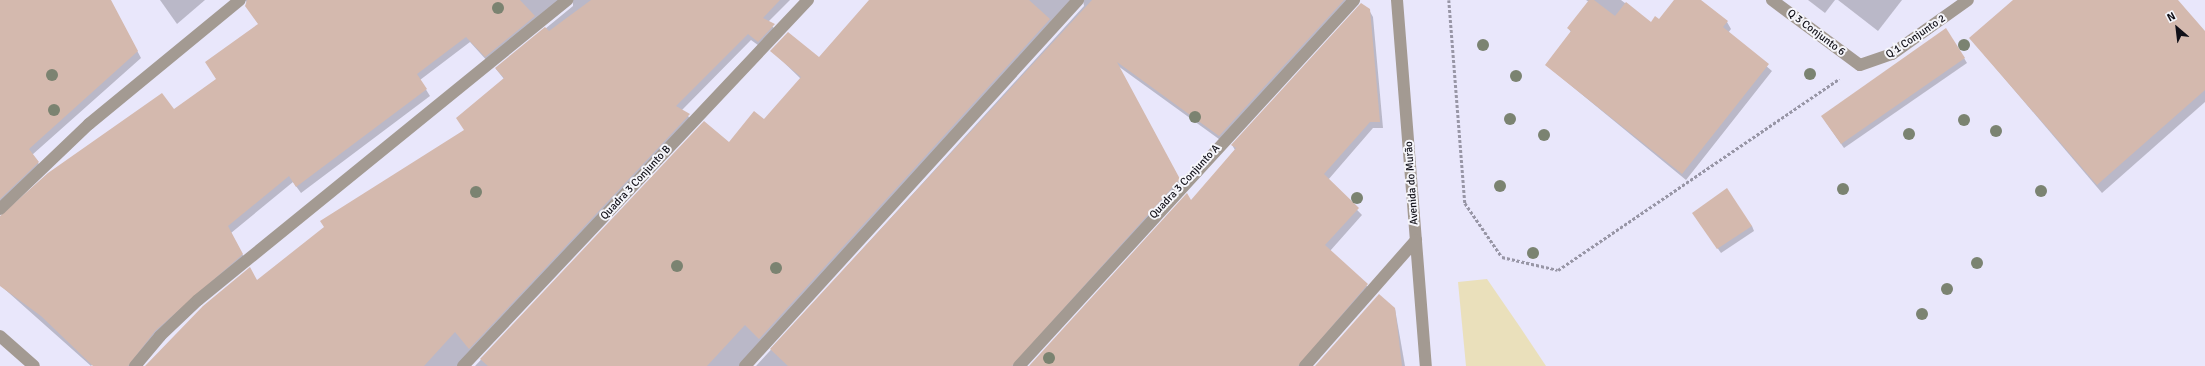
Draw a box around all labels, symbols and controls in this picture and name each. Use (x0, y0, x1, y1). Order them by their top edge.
street label: Q 3 Conjunto 6 (1784, 7, 1848, 59)
north arrow (2157, 8, 2197, 48)
text: N (2165, 9, 2178, 24)
street label: Q 1 Conjunto 2 (1884, 12, 1948, 62)
street label: Avenida do Murão (1402, 141, 1422, 225)
street label: Quadra 3 Conjunto A (1147, 142, 1223, 222)
street label: Quadra 3 Conjunto B (598, 143, 674, 223)

